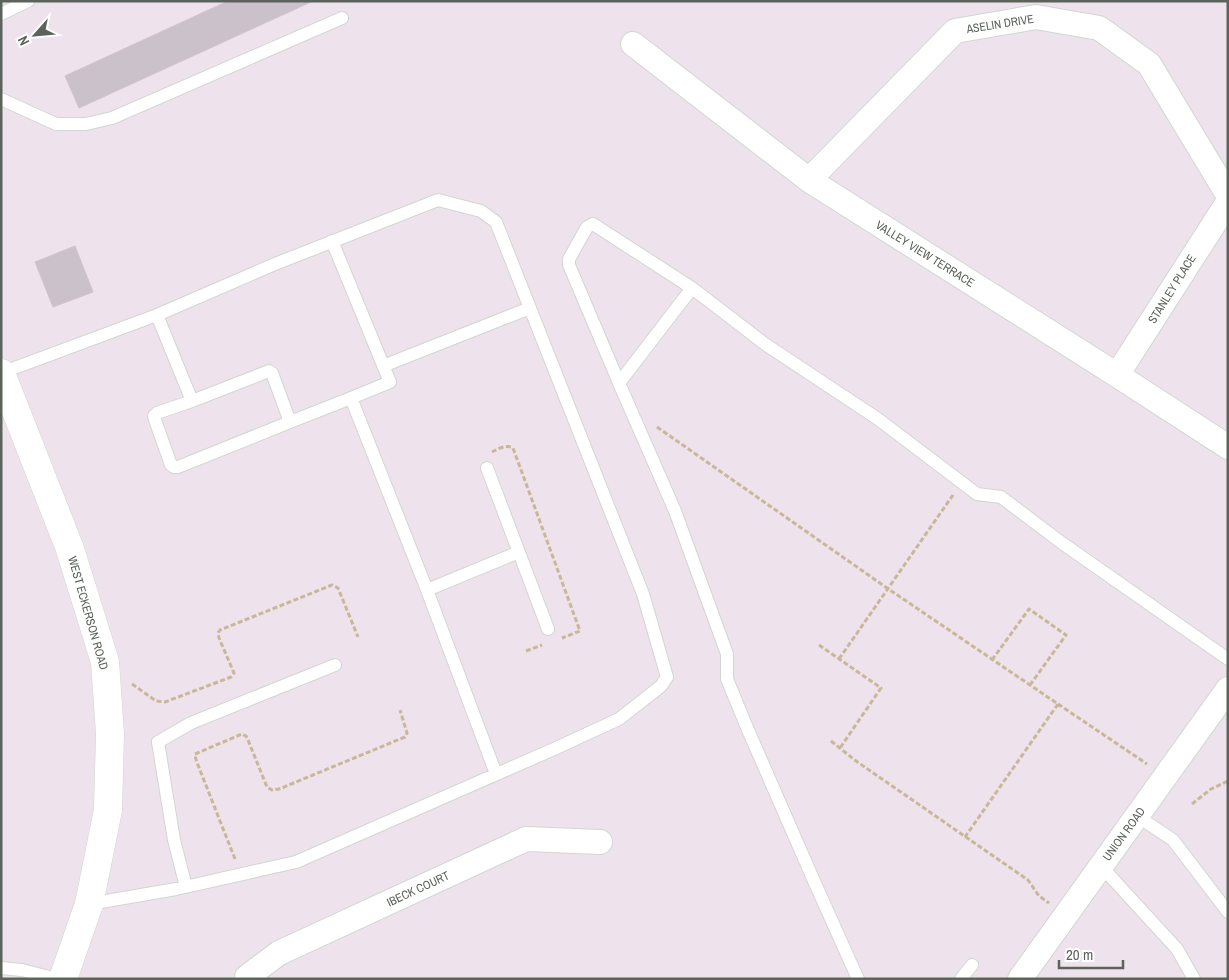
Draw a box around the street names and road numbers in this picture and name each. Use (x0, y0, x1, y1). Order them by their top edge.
street label: ASELIN DRIVE (964, 11, 1035, 37)
street label: VALLEY VIEW TERRACE (873, 217, 977, 291)
street label: STANLEY PLACE (1144, 251, 1200, 327)
street label: WEST ECKERSON ROAD (64, 554, 112, 672)
street label: UNION ROAD (1099, 804, 1149, 864)
street label: IBECK COURT (384, 868, 452, 910)

